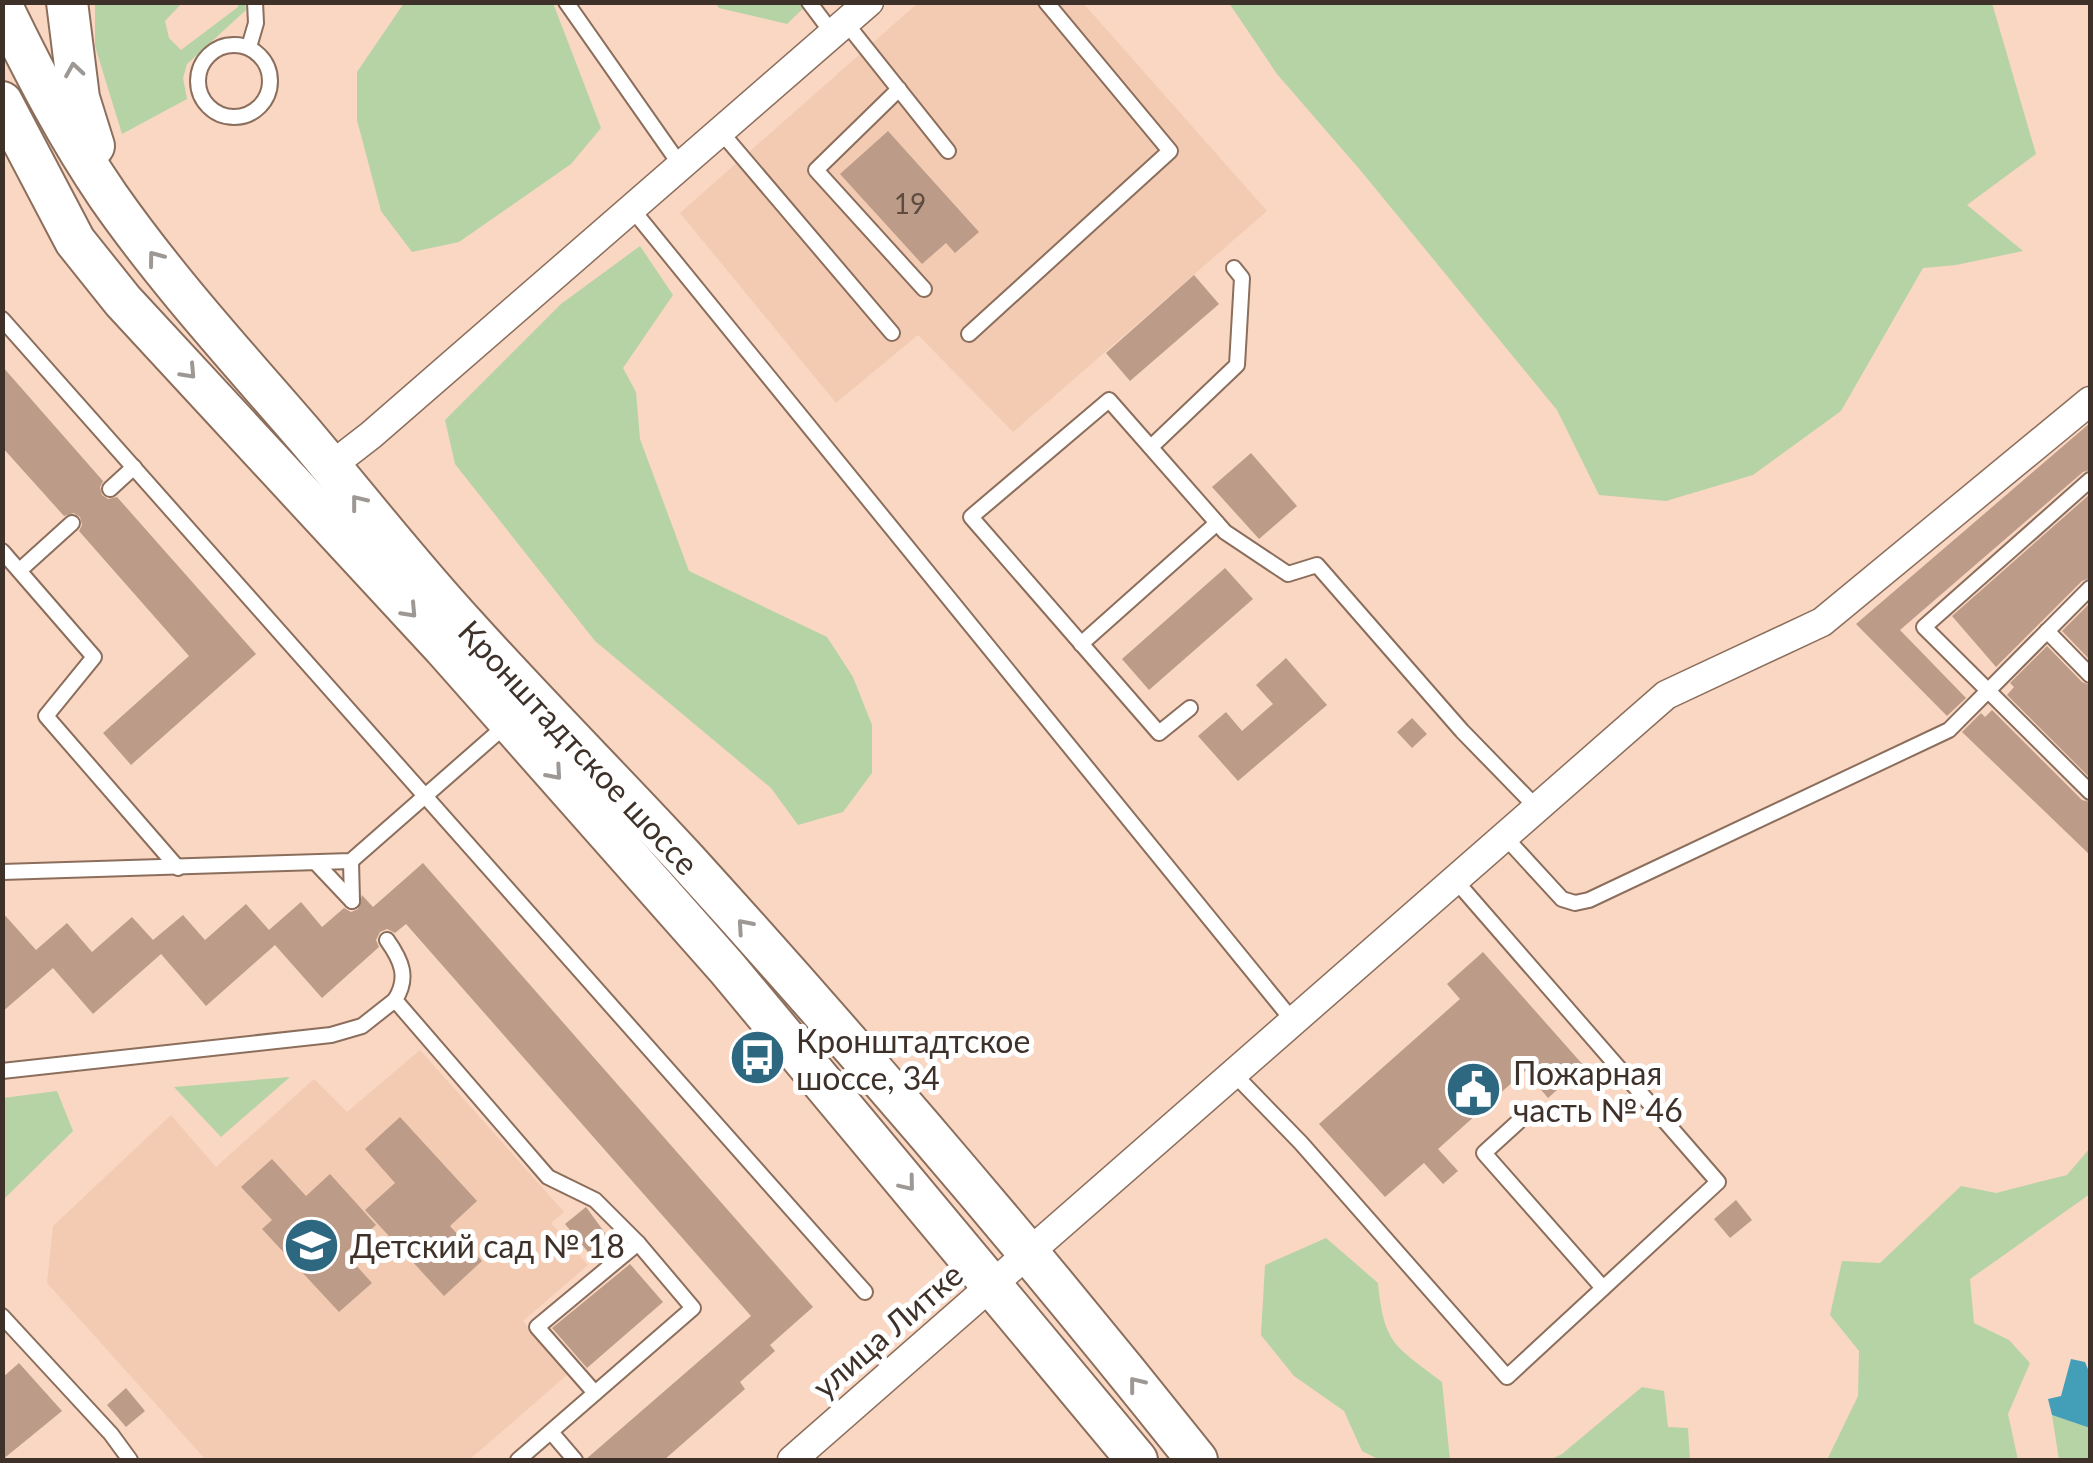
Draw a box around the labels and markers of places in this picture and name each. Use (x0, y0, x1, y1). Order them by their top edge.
place label: Кронштадтское шоссе, 34 (796, 1021, 1030, 1097)
bus stop icon: Кронштадтское шоссе, 34 (727, 1028, 787, 1088)
place label: Пожарная часть № 46 (1513, 1053, 1683, 1129)
public building icon: Пожарная часть № 46 (1444, 1060, 1504, 1120)
school or university icon: Детский сад № 18 (281, 1215, 341, 1275)
place label: Детский сад № 18 (350, 1226, 625, 1265)

